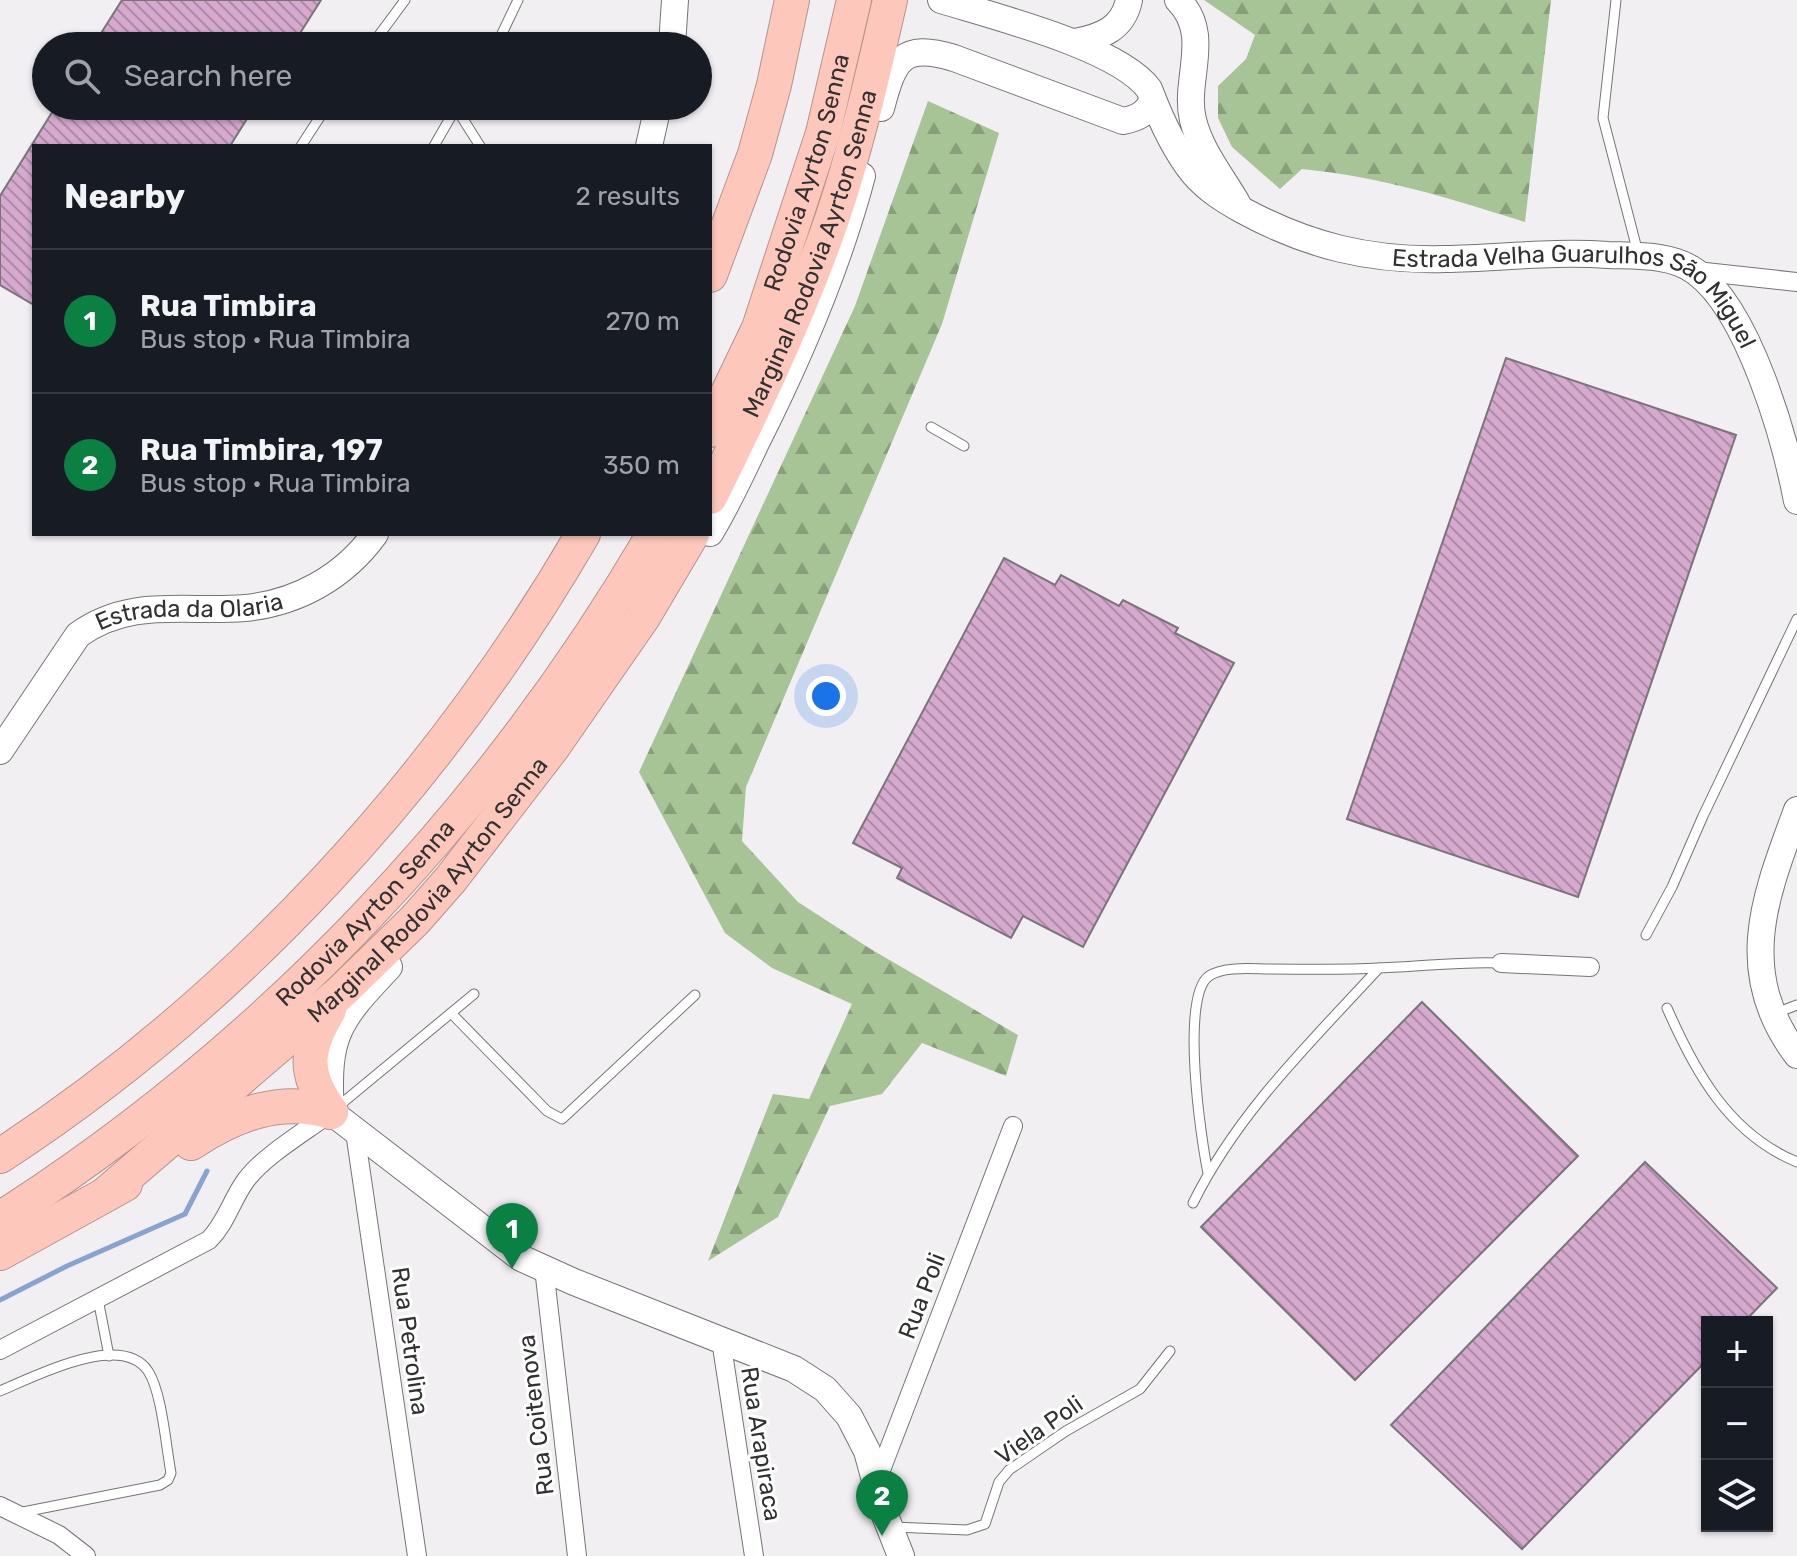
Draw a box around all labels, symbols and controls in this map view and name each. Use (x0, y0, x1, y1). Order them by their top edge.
search box (32, 32, 712, 120)
street label: Rodovia Ayrton Senna (758, 51, 855, 295)
icon: search (60, 54, 104, 98)
text: Search here (124, 58, 292, 94)
street label: Marginal Rodovia Ayrton Senna (737, 87, 882, 422)
text: Nearby (64, 176, 185, 217)
text: 2 results (576, 181, 680, 212)
street label: Estrada Velha Guarulhos São Miguel (1391, 240, 1762, 353)
text: Rua Timbira (140, 288, 317, 324)
text: 1 (84, 306, 96, 337)
text: 270 m (605, 306, 680, 337)
text: Bus stop · Rua Timbira (140, 324, 411, 355)
text: Rua Timbira, 197 (140, 432, 383, 468)
text: 2 (82, 450, 98, 481)
text: 350 m (603, 450, 680, 481)
text: Bus stop · Rua Timbira (140, 468, 411, 499)
street label: Estrada da Olaria (91, 587, 286, 636)
your location (806, 676, 846, 716)
street label: Marginal Rodovia Ayrton Senna (299, 749, 553, 1027)
street label: Rodovia Ayrton Senna (270, 813, 460, 1013)
pin: 1 (486, 1203, 538, 1269)
street label: Rua Poli (893, 1249, 951, 1343)
street label: Rua Petrolina (386, 1265, 434, 1417)
map controls (1701, 1316, 1773, 1532)
button: + (1701, 1316, 1773, 1388)
street label: Rua Coitenova (512, 1333, 560, 1497)
street label: Rua Arapiraca (735, 1365, 787, 1523)
button: − (1701, 1388, 1773, 1460)
street label: Viela Poli (990, 1390, 1088, 1470)
button: layers (1701, 1460, 1773, 1532)
pin: 2 (856, 1470, 908, 1536)

